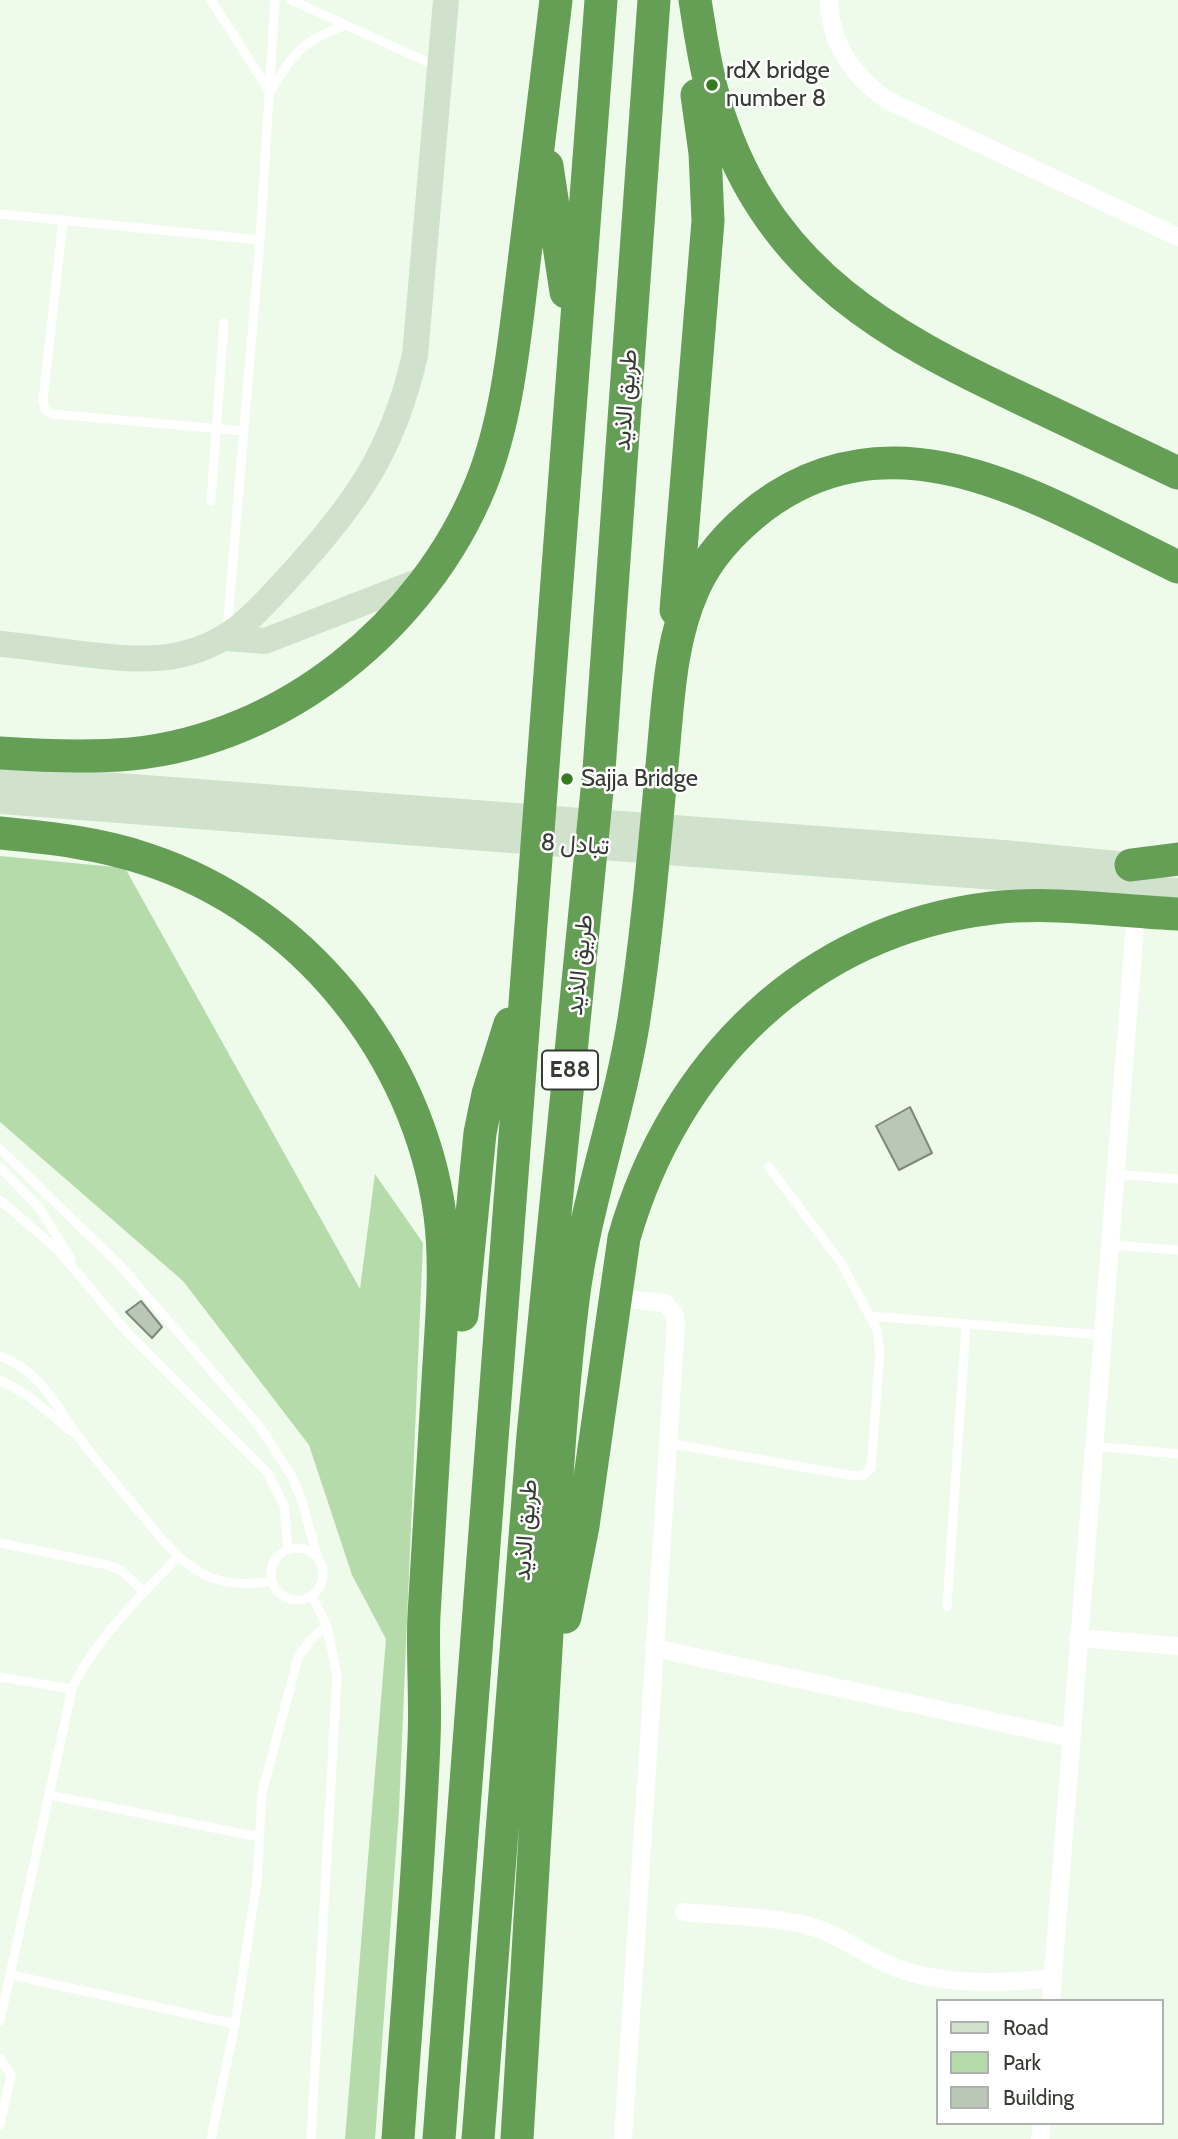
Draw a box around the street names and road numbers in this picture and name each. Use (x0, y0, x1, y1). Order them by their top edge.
street label: طريق الذيد (608, 348, 644, 452)
street label: تبادل 8 (540, 828, 610, 862)
street label: طريق الذيد (560, 913, 600, 1017)
road number: E88 (542, 1050, 598, 1090)
street label: طريق الذيد (508, 1478, 544, 1582)

